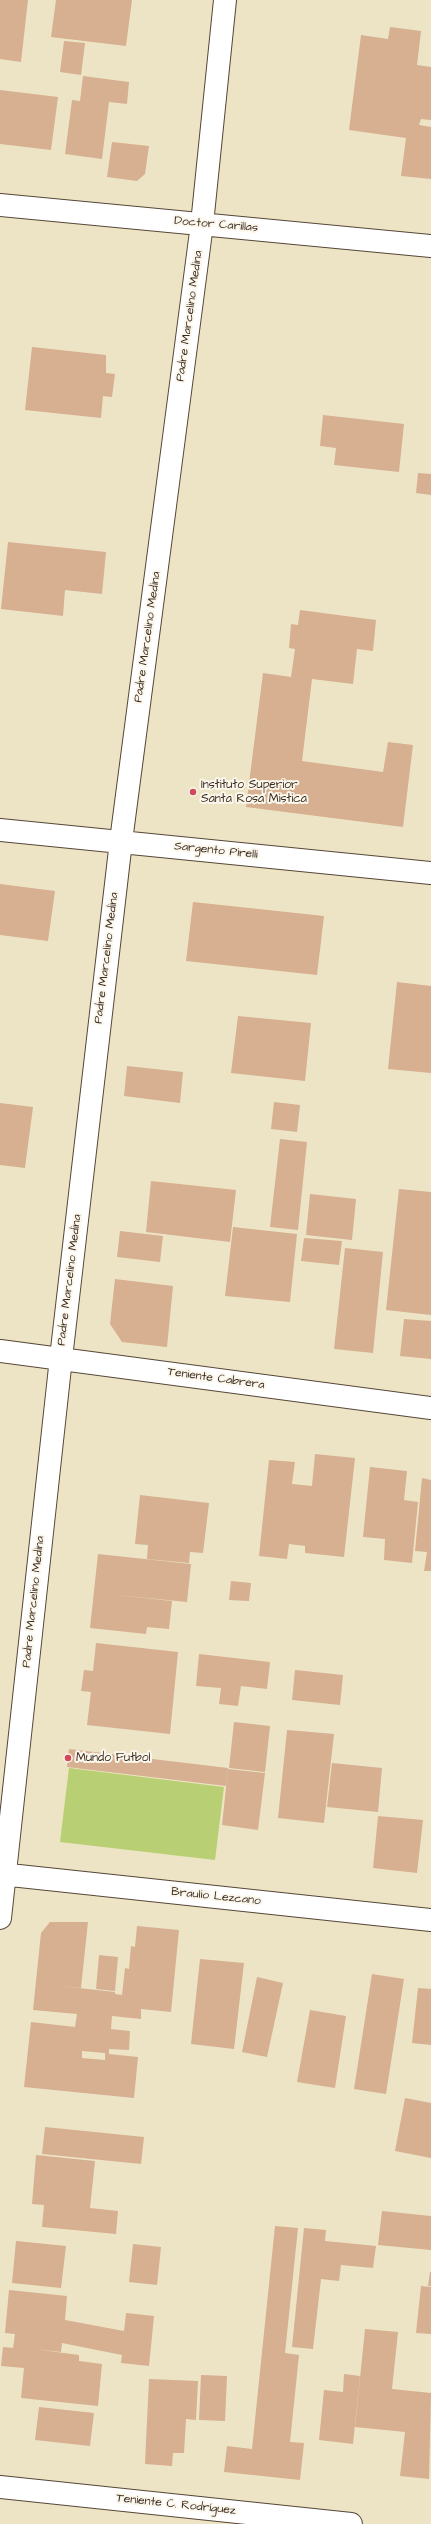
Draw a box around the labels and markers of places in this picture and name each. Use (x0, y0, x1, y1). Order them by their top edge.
place label: Instituto Superior Santa Rosa Mistica (201, 778, 307, 806)
marker: Instituto Superior Santa Rosa Mistica (188, 787, 198, 797)
place label: Mundo Futbol (76, 1751, 150, 1765)
marker: Mundo Futbol (63, 1753, 73, 1763)

